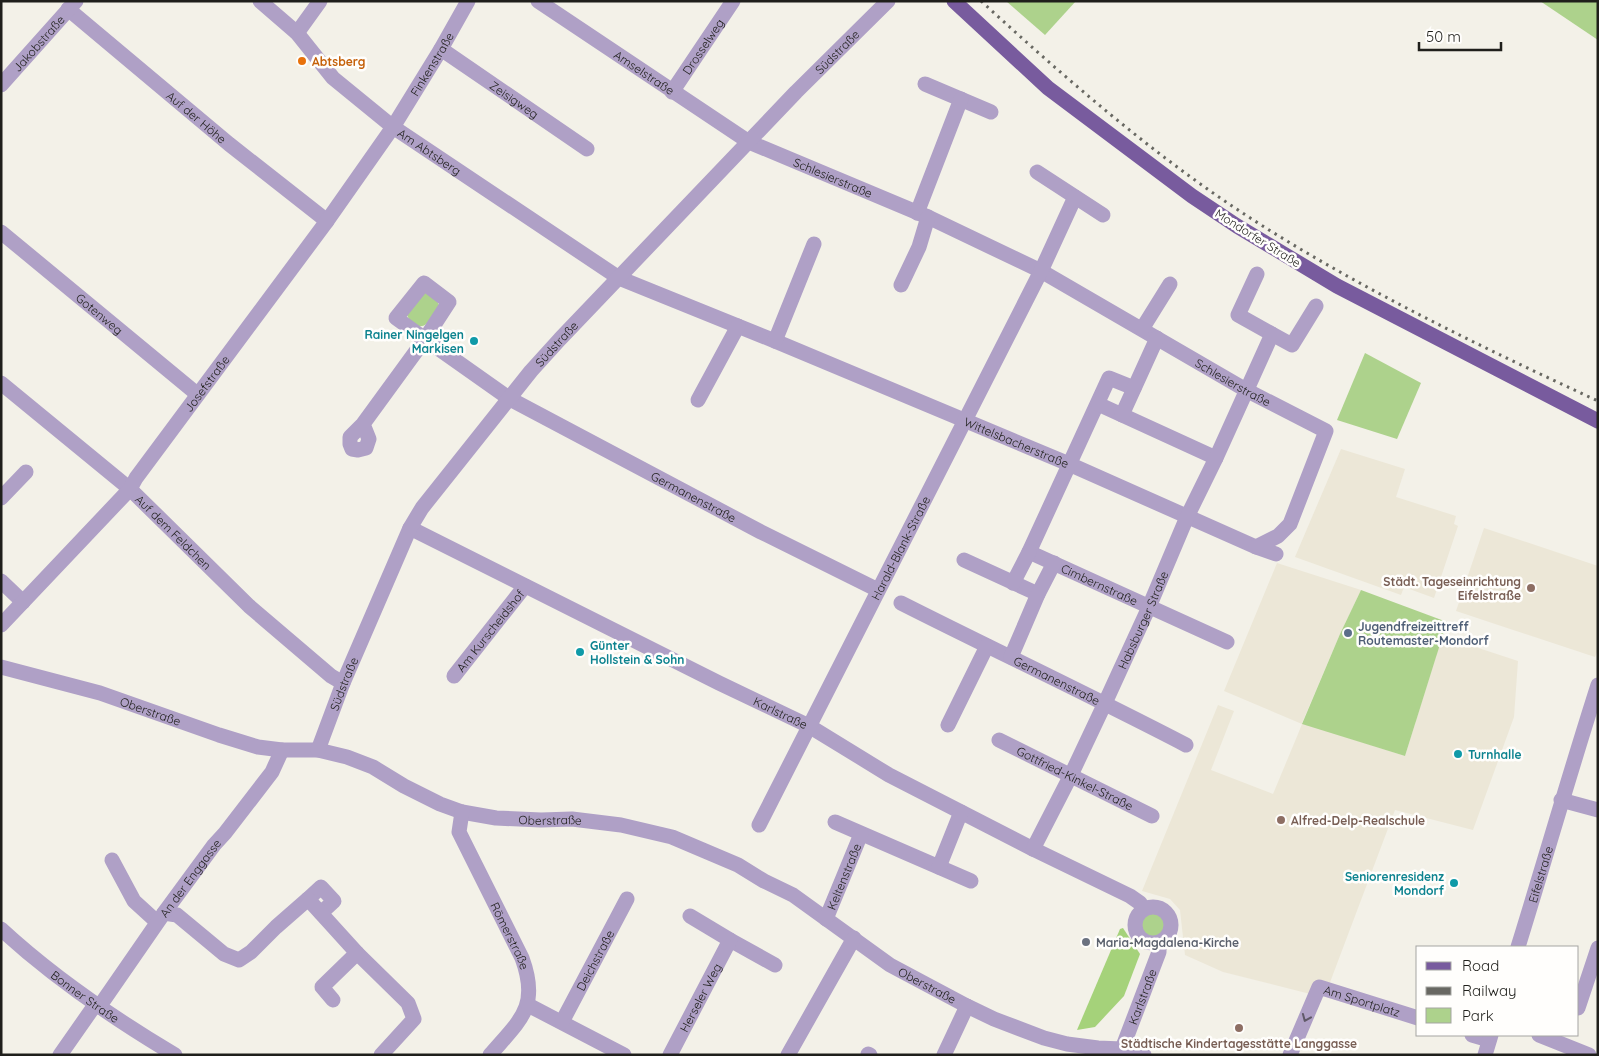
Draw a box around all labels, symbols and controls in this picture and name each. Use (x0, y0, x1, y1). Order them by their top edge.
street label: Jakobstraße (9, 12, 67, 74)
street label: Drosselweg (679, 15, 727, 77)
scale bar (1419, 20, 1502, 52)
street label: Südstraße (812, 26, 862, 77)
text: 50 m (1426, 27, 1461, 46)
street label: Finkenstraße (407, 29, 457, 98)
street label: Amselstraße (611, 47, 678, 98)
place label: Abtsberg (312, 54, 365, 69)
marker: Abtsberg (296, 55, 308, 67)
street label: Zeisigweg (487, 77, 542, 121)
street label: Auf der Höhe (164, 88, 230, 146)
street label: Am Abtsberg (395, 125, 464, 178)
street label: Schlesierstraße (791, 154, 875, 201)
street label: Mondorfer Straße (1212, 206, 1304, 271)
street label: Gotenweg (73, 290, 126, 337)
street label: Südstraße (532, 318, 581, 369)
place label: Rainer Ningelgen Markisen (364, 327, 464, 356)
marker: Rainer Ningelgen Markisen (468, 335, 480, 347)
street label: Josefstraße (181, 352, 232, 414)
street label: Schlesierstraße (1193, 355, 1274, 409)
street label: Wittelsbacherstraße (962, 414, 1071, 471)
street label: Germanenstraße (649, 468, 739, 525)
street label: Auf dem Feldchen (132, 491, 215, 572)
street label: Harald-Blank-Straße (867, 493, 933, 602)
street label: Cimbernstraße (1059, 560, 1140, 608)
street label: Habsburger Straße (1114, 568, 1171, 671)
place label: Städt. Tageseinrichtung Eifelstraße (1383, 574, 1521, 603)
marker: Städt. Tageseinrichtung Eifelstraße (1525, 582, 1537, 594)
street label: Am Kurscheidshof (453, 586, 527, 675)
place label: Jugendfreizeittreff Routemaster-Mondorf (1358, 619, 1490, 648)
marker: Jugendfreizeittreff Routemaster-Mondorf (1342, 627, 1354, 639)
place label: Günter Hollstein & Sohn (590, 638, 684, 667)
marker: Günter Hollstein & Sohn (574, 646, 586, 658)
street label: Germanenstraße (1011, 653, 1103, 708)
street label: Südstraße (326, 654, 361, 713)
street label: Oberstraße (118, 693, 183, 729)
street label: Karlstraße (751, 693, 810, 732)
street label: Gottfried-Kinkel-Straße (1014, 743, 1136, 813)
place label: Turnhalle (1468, 747, 1522, 762)
marker: Turnhalle (1452, 748, 1464, 760)
street label: Oberstraße (518, 811, 583, 828)
place label: Alfred-Delp-Realschule (1291, 813, 1425, 828)
marker: Alfred-Delp-Realschule (1275, 814, 1287, 826)
street label: An der Enggasse (156, 835, 224, 920)
street label: Keltenstraße (823, 841, 864, 912)
street label: Eifelstraße (1525, 844, 1556, 904)
place label: Seniorenresidenz Mondorf (1345, 869, 1445, 898)
marker: Seniorenresidenz Mondorf (1448, 877, 1460, 889)
street label: Römerstraße (488, 899, 533, 971)
street label: Deichstraße (572, 927, 617, 993)
place label: Maria-Magdalena-Kirche (1096, 935, 1239, 950)
marker: Maria-Magdalena-Kirche (1080, 936, 1092, 948)
legend (1416, 946, 1579, 1036)
text: Road (1462, 956, 1499, 975)
street label: Herseler Weg (676, 960, 724, 1034)
street label: Oberstraße (896, 963, 959, 1007)
street label: Bonner Straße (48, 967, 122, 1026)
street label: Karlstraße (1125, 967, 1159, 1027)
street label: Am Sportplatz (1322, 981, 1402, 1020)
text: Railway (1462, 981, 1517, 1000)
text: Park (1462, 1006, 1494, 1025)
one-way arrow (1302, 1013, 1313, 1022)
marker: Städtische Kindertagesstätte Langgasse (1233, 1022, 1245, 1034)
place label: Städtische Kindertagesstätte Langgasse (1121, 1036, 1357, 1051)

